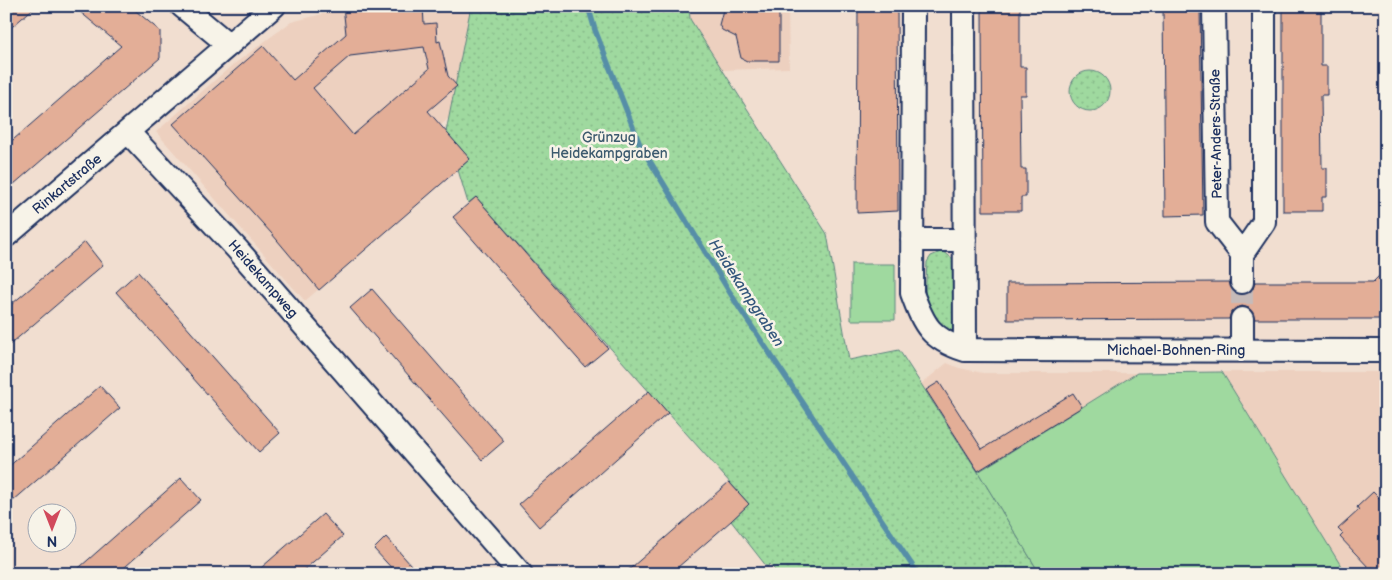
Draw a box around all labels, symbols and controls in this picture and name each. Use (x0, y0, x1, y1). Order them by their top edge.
street label: Peter-Anders-Straße (1206, 69, 1226, 199)
park label: Grünzug Heidekampgraben (550, 129, 668, 162)
street label: Rinkartstraße (29, 150, 105, 218)
street label: Heidekampweg (224, 236, 302, 322)
water label: Heidekampgraben (704, 236, 788, 350)
street label: Michael-Bohnen-Ring (1107, 342, 1245, 359)
north arrow (28, 502, 78, 552)
text: N (47, 532, 57, 549)

